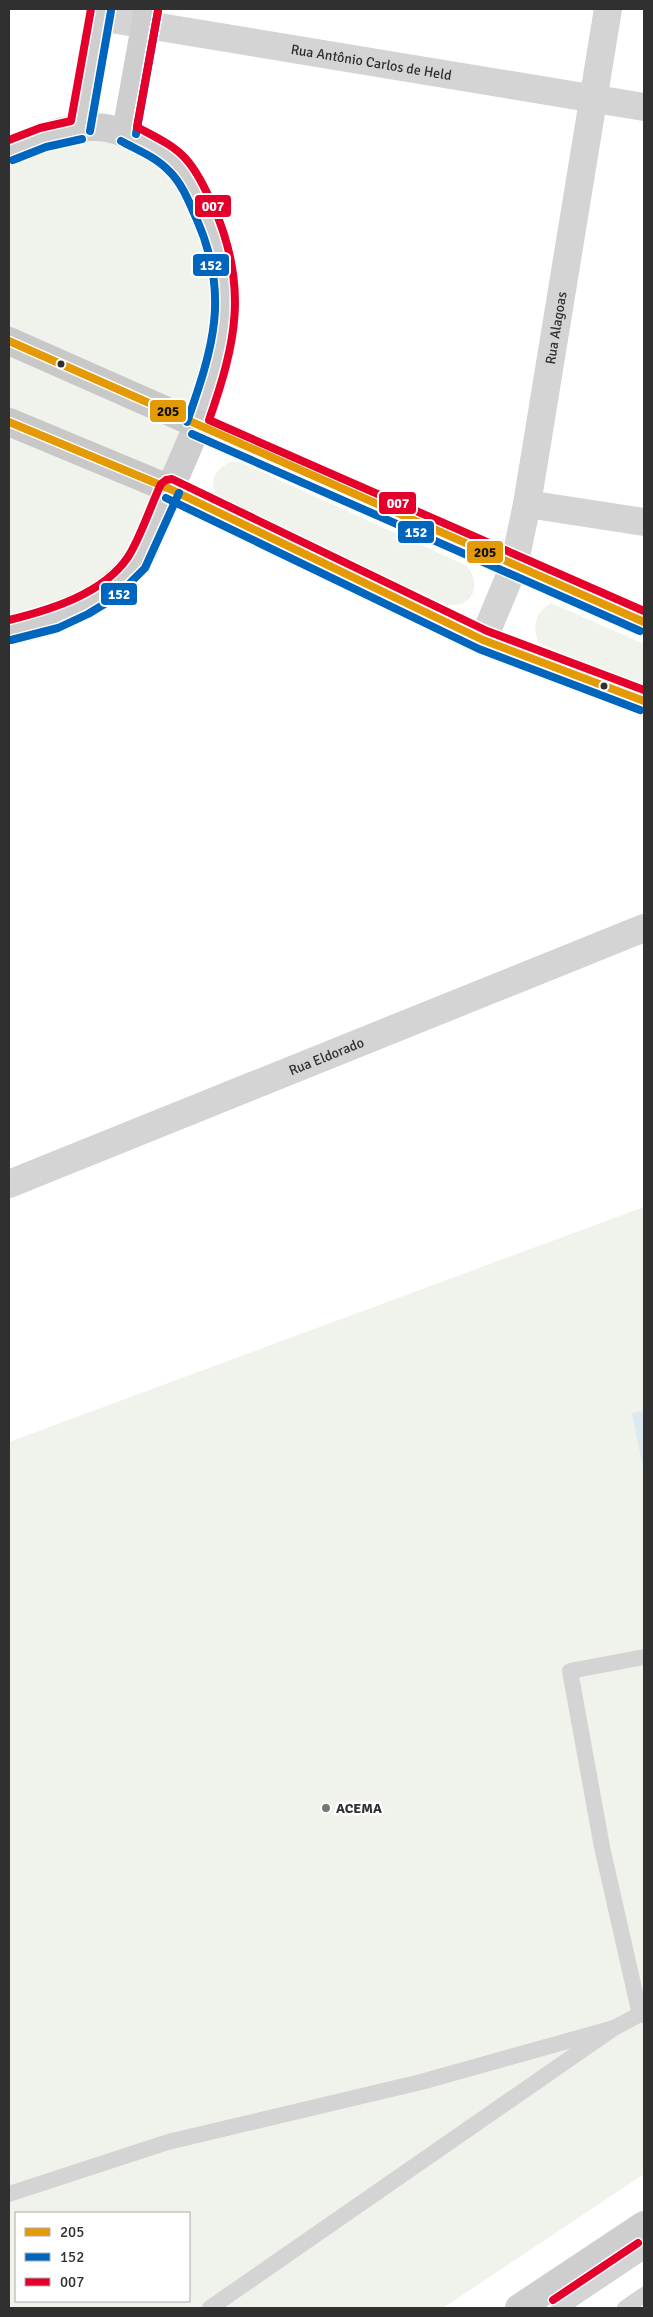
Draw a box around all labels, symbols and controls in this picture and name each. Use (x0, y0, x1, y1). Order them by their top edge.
street label: Rua Antônio Carlos de Held (290, 41, 453, 84)
line badge: 007 (194, 194, 232, 218)
text: 007 (202, 198, 225, 215)
line badge: 152 (192, 253, 230, 277)
text: 152 (200, 257, 222, 274)
street label: Rua Alagoas (542, 290, 571, 366)
unlabelled marker (56, 359, 66, 369)
line badge: 205 (149, 399, 187, 423)
text: 205 (157, 403, 179, 420)
line badge: 007 (378, 491, 417, 515)
text: 007 (387, 495, 410, 512)
line badge: 152 (397, 520, 435, 544)
text: 152 (405, 524, 427, 541)
line badge: 205 (466, 540, 504, 564)
text: 205 (474, 544, 496, 561)
line badge: 152 (100, 582, 138, 606)
text: 152 (108, 586, 130, 603)
unlabelled marker (599, 681, 609, 691)
street label: Rua Eldorado (286, 1034, 366, 1079)
place label: ACEMA (336, 1800, 382, 1817)
marker: ACEMA (320, 1802, 332, 1814)
legend (15, 2212, 190, 2302)
text: 205 (60, 2223, 84, 2241)
text: 152 (60, 2248, 84, 2266)
text: 007 (60, 2273, 84, 2291)

